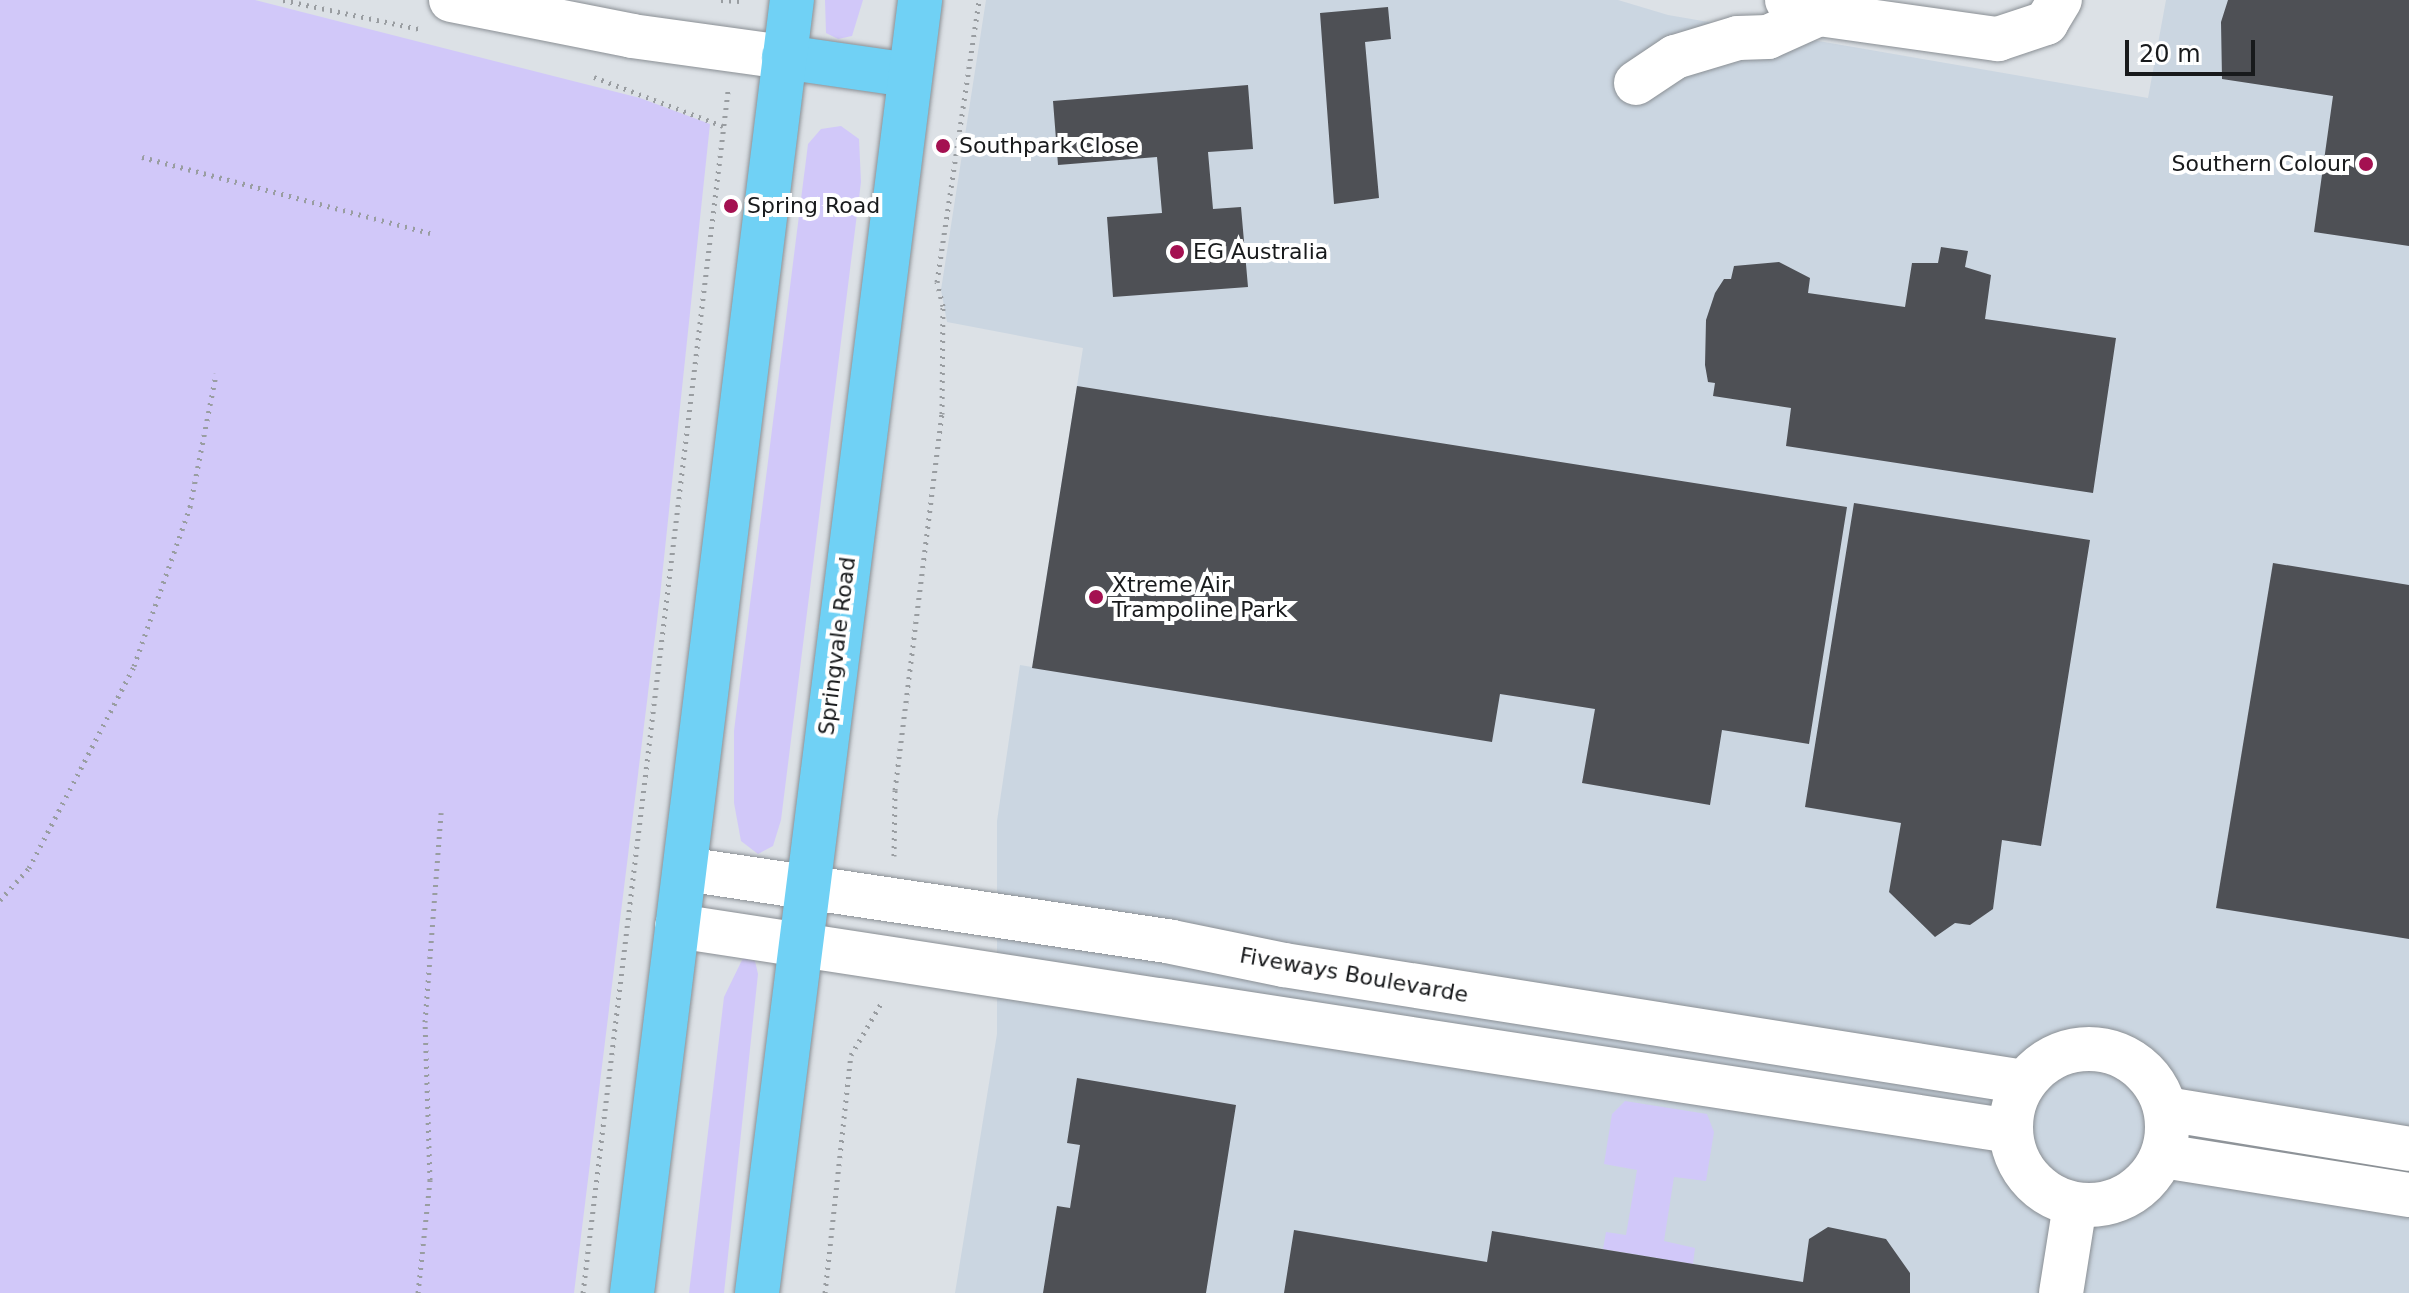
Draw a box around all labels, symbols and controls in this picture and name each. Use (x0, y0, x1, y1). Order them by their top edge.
scale bar (2129, 24, 2259, 74)
text: 20 m (2139, 40, 2201, 68)
place label: Southpark Close (959, 133, 1139, 159)
marker: Southpark Close (934, 137, 952, 155)
place label: Southern Colour (2172, 151, 2350, 177)
marker: Southern Colour (2357, 155, 2375, 173)
place label: Spring Road (747, 193, 880, 219)
marker: Spring Road (722, 197, 740, 215)
place label: EG Australia (1193, 239, 1328, 265)
marker: EG Australia (1168, 243, 1186, 261)
street label: Springvale Road (813, 555, 861, 737)
place label: Xtreme Air Trampoline Park (1112, 571, 1288, 622)
marker: Xtreme Air Trampoline Park (1087, 588, 1105, 606)
street label: Fiveways Boulevarde (1238, 942, 1470, 1008)

